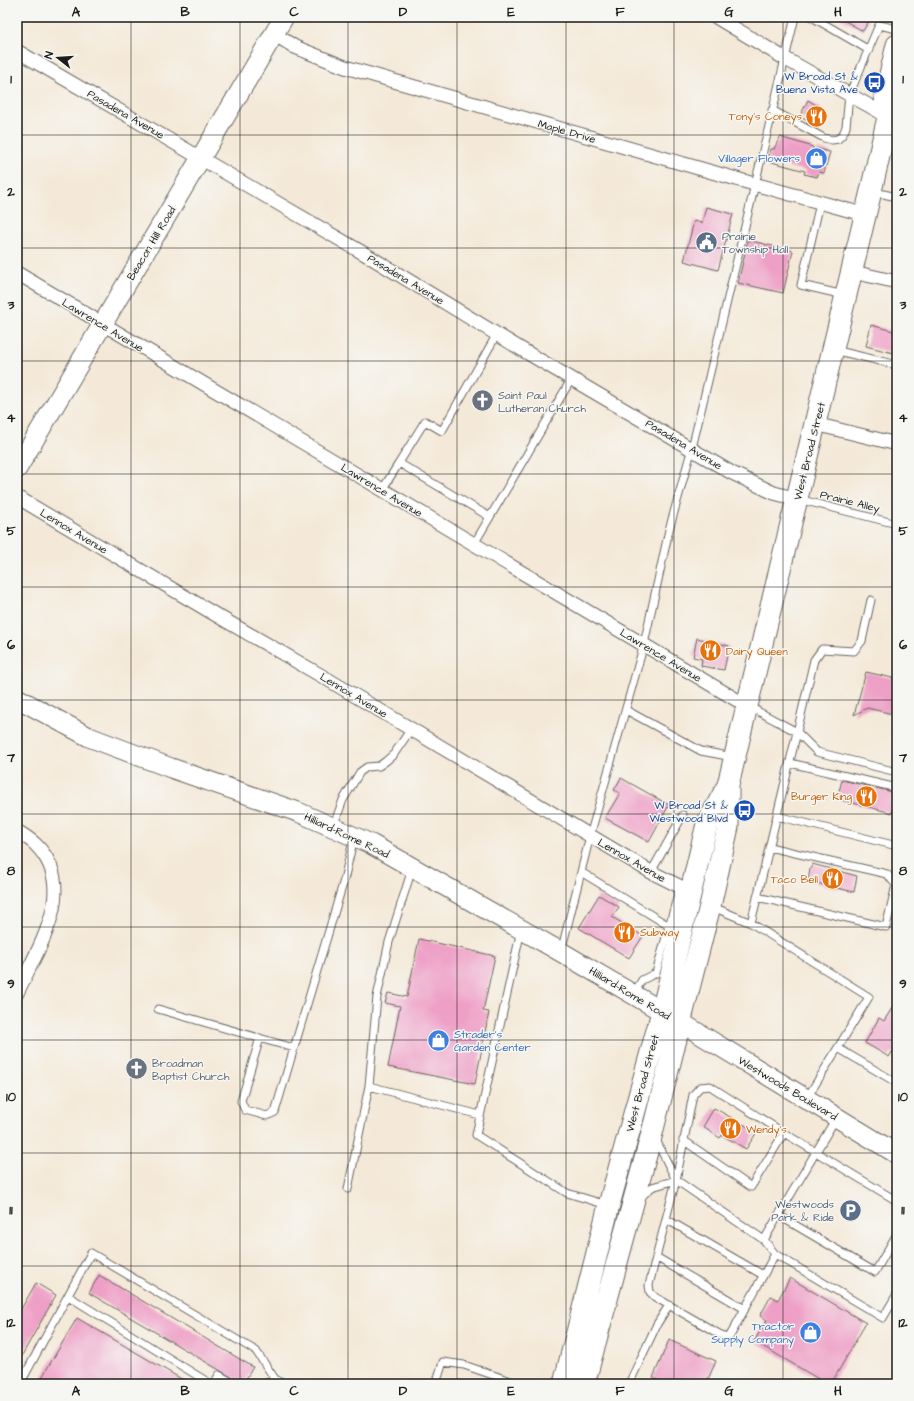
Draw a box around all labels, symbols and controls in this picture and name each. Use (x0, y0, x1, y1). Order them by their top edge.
text: A (72, 3, 81, 21)
text: B (180, 3, 190, 21)
text: C (289, 3, 299, 21)
text: D (399, 3, 408, 21)
text: E (507, 3, 515, 21)
text: F (615, 3, 625, 21)
text: G (724, 3, 734, 21)
text: H (834, 3, 842, 21)
north arrow (38, 38, 78, 78)
text: N (41, 50, 57, 61)
place label: W Broad St & Buena Vista Ave (776, 69, 859, 97)
bus stop icon: W Broad St & Buena Vista Ave (861, 69, 887, 95)
text: 1 (10, 70, 12, 88)
text: 1 (902, 70, 904, 88)
street label: Pasadena Avenue (85, 86, 167, 143)
restaurant icon: Tony's Coneys (804, 103, 830, 129)
place label: Tony's Coneys (729, 109, 802, 125)
street label: Maple Drive (536, 116, 598, 147)
shop icon: Villager Flowers (803, 145, 829, 171)
place label: Villager Flowers (718, 151, 800, 167)
text: 2 (6, 183, 15, 201)
text: 2 (898, 183, 907, 201)
street label: Beacon Hill Road (123, 203, 180, 283)
public building icon: Prairie Township Hall (694, 229, 720, 255)
place label: Prairie Township Hall (722, 229, 789, 257)
street label: Pasadena Avenue (365, 251, 447, 308)
street label: Lawrence Avenue (59, 295, 146, 356)
text: 3 (7, 296, 15, 314)
text: 3 (899, 296, 907, 314)
church icon: Saint Paul Lutheran Church (470, 388, 496, 414)
place label: Saint Paul Lutheran Church (498, 388, 586, 416)
street label: West Broad Street (790, 400, 829, 502)
text: 4 (7, 409, 16, 427)
text: 4 (899, 409, 908, 427)
street label: Pasadena Avenue (643, 416, 725, 473)
street label: Lawrence Avenue (338, 460, 425, 521)
street label: Prairie Alley (818, 487, 881, 517)
street label: Lennox Avenue (37, 505, 110, 557)
text: 5 (6, 522, 16, 540)
text: 5 (898, 522, 908, 540)
street label: Lawrence Avenue (617, 625, 704, 686)
text: 6 (7, 636, 16, 654)
text: 6 (899, 636, 908, 654)
restaurant icon: Dairy Queen (698, 638, 724, 664)
place label: Dairy Queen (726, 644, 788, 660)
street label: Lennox Avenue (317, 669, 390, 721)
text: 7 (6, 749, 16, 767)
text: 7 (898, 749, 908, 767)
restaurant icon: Burger King (854, 783, 880, 809)
place label: Burger King (791, 789, 852, 805)
place label: W Broad St & Westwood Blvd (650, 798, 729, 826)
bus stop icon: W Broad St & Westwood Blvd (731, 798, 757, 824)
street label: Hilliard-Rome Road (302, 809, 392, 862)
street label: Lennox Avenue (595, 835, 668, 886)
text: 8 (7, 862, 16, 880)
text: 8 (899, 862, 908, 880)
restaurant icon: Taco Bell (820, 866, 846, 892)
place label: Taco Bell (771, 872, 818, 887)
restaurant icon: Subway (612, 919, 638, 945)
place label: Subway (640, 925, 679, 941)
street label: Hilliard-Rome Road (586, 963, 674, 1024)
text: 9 (7, 975, 15, 993)
text: 9 (899, 975, 907, 993)
shop icon: Strader's Garden Center (426, 1027, 452, 1053)
place label: Strader's Garden Center (454, 1027, 530, 1055)
street label: West Broad Street (622, 1032, 663, 1134)
street label: Westwoods Boulevard (735, 1053, 841, 1124)
church icon: Broadman Baptist Church (124, 1056, 150, 1082)
place label: Broadman Baptist Church (152, 1056, 230, 1084)
text: 10 (6, 1088, 17, 1106)
text: 10 (898, 1088, 909, 1106)
restaurant icon: Wendy's (717, 1116, 743, 1142)
place label: Wendy's (746, 1122, 787, 1138)
place label: Westwoods Park & Ride (771, 1197, 834, 1225)
parking icon: Westwoods Park & Ride (837, 1197, 863, 1223)
text: 11 (9, 1201, 13, 1219)
text: 11 (901, 1201, 905, 1219)
text: 12 (6, 1314, 16, 1332)
text: 12 (898, 1314, 908, 1332)
place label: Tractor Supply Company (711, 1319, 794, 1348)
shop icon: Tractor Supply Company (797, 1319, 823, 1345)
text: A (72, 1382, 81, 1400)
text: B (180, 1382, 190, 1400)
text: C (289, 1382, 299, 1400)
text: D (399, 1382, 408, 1400)
text: E (507, 1382, 515, 1400)
text: F (615, 1382, 625, 1400)
text: G (724, 1382, 734, 1400)
text: H (834, 1382, 842, 1400)

